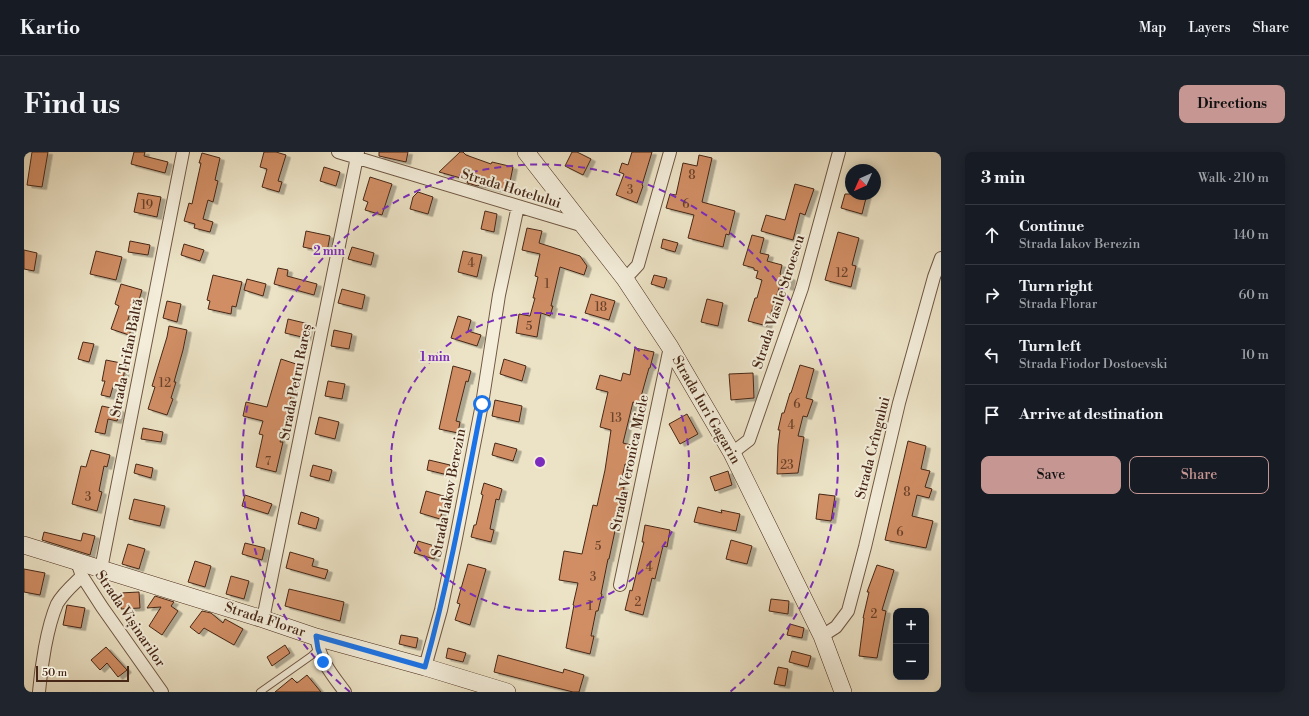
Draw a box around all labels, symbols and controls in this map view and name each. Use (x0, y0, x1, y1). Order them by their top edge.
text: Kartio (20, 16, 80, 40)
text: Map (1139, 19, 1166, 37)
text: Layers (1188, 19, 1231, 37)
text: Share (1253, 19, 1289, 37)
button: Directions (1179, 85, 1285, 123)
text: Find us (24, 87, 120, 122)
north arrow (845, 164, 881, 200)
street label: Strada Hotelului (459, 165, 564, 213)
text: 3 min (981, 167, 1025, 189)
house number: 8 (688, 168, 696, 183)
text: Walk · 210 m (1198, 170, 1269, 186)
house number: 3 (627, 183, 634, 198)
house number: 6 (682, 197, 690, 212)
house number: 19 (141, 198, 153, 213)
text: Continue (1019, 217, 1084, 236)
icon: ahead (981, 224, 1003, 246)
text: 140 m (1233, 227, 1269, 243)
street label: Strada Vasile Stroescu (749, 233, 809, 371)
text: Strada Iakov Berezin (1019, 236, 1140, 252)
text: 2 min (313, 244, 345, 259)
house number: 4 (467, 256, 475, 271)
house number: 12 (836, 266, 848, 281)
house number: 1 (544, 277, 550, 292)
text: Turn right (1019, 277, 1093, 296)
icon: right (981, 284, 1003, 306)
text: 60 m (1238, 287, 1269, 303)
street label: Strada Trifan Baltă (107, 296, 148, 419)
text: Strada Florar (1019, 296, 1097, 312)
house number: 18 (595, 300, 607, 315)
house number: 5 (526, 319, 533, 334)
street label: Strada Petru Rareș (276, 322, 316, 442)
text: Turn left (1019, 337, 1081, 356)
icon: left (981, 344, 1003, 366)
text: 10 m (1241, 347, 1269, 363)
text: 1 min (420, 350, 451, 365)
street label: Strada Iuri Gagarin (668, 353, 745, 468)
text: Strada Fiodor Dostoevski (1019, 356, 1168, 372)
house number: 12 (159, 376, 171, 391)
street label: Strada Veronica Micle (607, 393, 653, 533)
route start (473, 395, 491, 413)
street label: Strada Crîngului (852, 395, 895, 501)
house number: 6 (793, 397, 801, 412)
icon: arrive (981, 404, 1003, 426)
text: Arrive at destination (1019, 405, 1163, 424)
house number: 13 (610, 411, 622, 426)
house number: 4 (787, 418, 795, 433)
street label: Strada Iakov Berezin (428, 427, 470, 559)
house number: 7 (265, 454, 271, 469)
centre of rings (533, 455, 547, 469)
button: Save (981, 456, 1121, 494)
button: Share (1129, 456, 1269, 494)
house number: 23 (780, 458, 794, 473)
house number: 8 (903, 485, 911, 500)
house number: 3 (85, 490, 92, 505)
house number: 6 (896, 525, 904, 540)
house number: 5 (595, 539, 602, 554)
house number: 4 (645, 560, 653, 575)
street label: Strada Vișinarilor (91, 567, 169, 671)
house number: 3 (590, 570, 597, 585)
house number: 2 (635, 595, 642, 610)
street label: Strada Florar (222, 598, 308, 642)
house number: 1 (587, 599, 593, 614)
house number: 2 (871, 607, 878, 622)
map controls (893, 608, 929, 680)
button: + (893, 608, 929, 644)
button: − (893, 644, 929, 680)
route end (314, 653, 332, 671)
scale bar (36, 664, 129, 683)
text: 50 m (42, 666, 67, 680)

